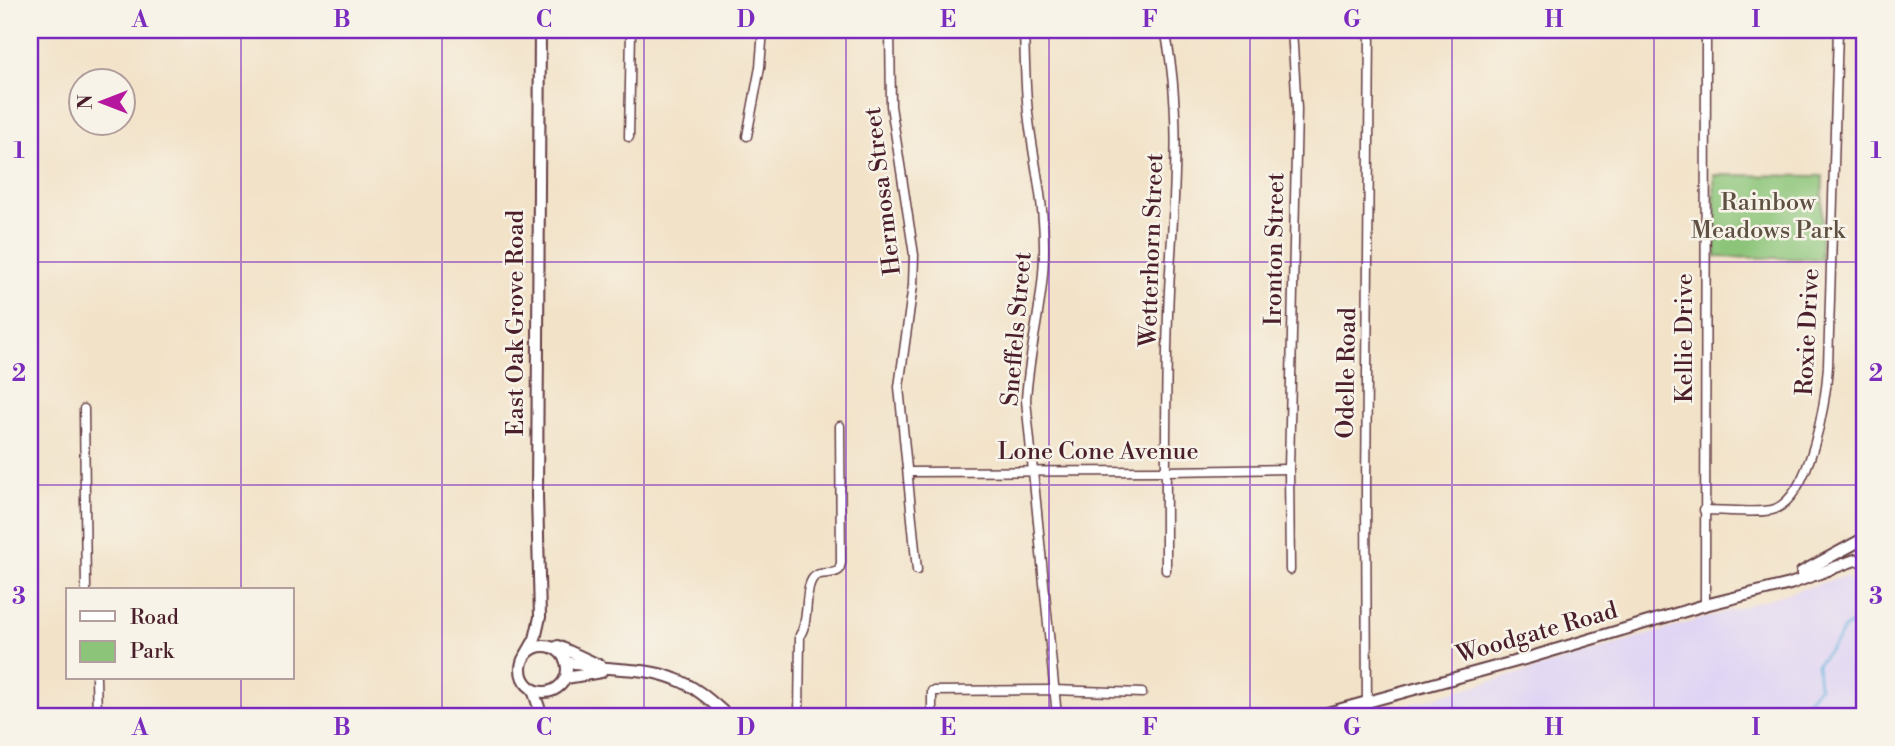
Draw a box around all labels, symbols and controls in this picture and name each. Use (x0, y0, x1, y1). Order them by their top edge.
text: A (131, 6, 149, 34)
text: B (333, 6, 351, 34)
text: C (536, 6, 552, 34)
text: D (737, 6, 755, 34)
text: E (940, 6, 956, 34)
text: F (1142, 6, 1158, 34)
text: G (1343, 6, 1361, 34)
text: H (1545, 6, 1564, 34)
text: I (1752, 6, 1761, 34)
north arrow (66, 66, 136, 136)
text: N (74, 94, 98, 110)
street label: Hermosa Street (858, 105, 908, 277)
text: 1 (13, 137, 25, 165)
text: 1 (1870, 137, 1882, 165)
street label: Wetterhorn Street (1134, 152, 1170, 349)
street label: Ironton Street (1259, 172, 1291, 326)
park label: Rainbow Meadows Park (1691, 188, 1847, 246)
street label: East Oak Grove Road (501, 209, 531, 436)
street label: Sneffels Street (995, 250, 1039, 408)
street label: Roxie Drive (1790, 267, 1826, 397)
street label: Kellie Drive (1670, 273, 1700, 403)
street label: Odelle Road (1331, 307, 1363, 439)
text: 2 (12, 360, 26, 388)
text: 2 (1869, 360, 1883, 388)
street label: Lone Cone Avenue (997, 437, 1199, 467)
text: 3 (12, 583, 26, 611)
text: 3 (1869, 583, 1883, 611)
legend (66, 588, 294, 680)
street label: Woodgate Road (1452, 596, 1621, 671)
text: Road (130, 605, 179, 631)
text: Park (130, 639, 175, 665)
text: A (131, 714, 149, 742)
text: B (333, 714, 351, 742)
text: C (536, 714, 552, 742)
text: D (737, 714, 755, 742)
text: E (940, 714, 956, 742)
text: F (1142, 714, 1158, 742)
text: G (1343, 714, 1361, 742)
text: H (1545, 714, 1564, 742)
text: I (1752, 714, 1761, 742)

